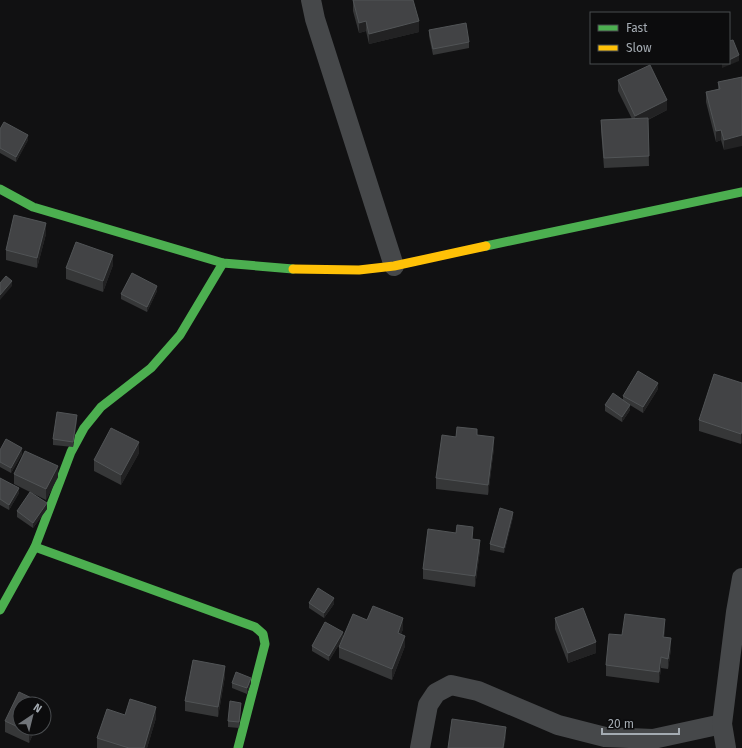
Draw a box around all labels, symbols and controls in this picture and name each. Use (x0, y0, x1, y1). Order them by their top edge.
legend (590, 12, 730, 64)
text: Fast (626, 21, 648, 35)
text: Slow (626, 41, 652, 55)
north arrow (12, 696, 52, 736)
text: N (31, 701, 44, 716)
scale bar (602, 710, 679, 736)
text: 20 m (608, 717, 634, 731)

